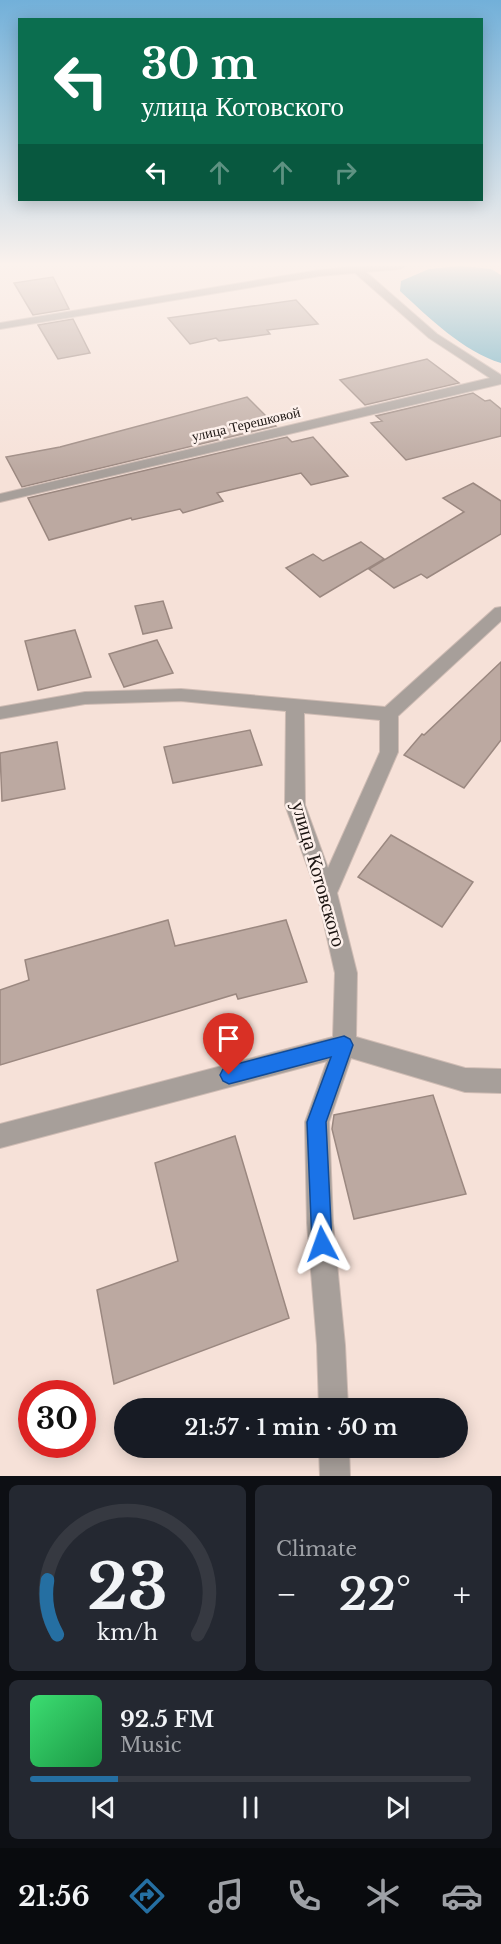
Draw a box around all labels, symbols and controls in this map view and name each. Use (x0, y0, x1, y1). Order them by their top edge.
text: 30 m (141, 38, 257, 90)
icon: left (42, 42, 120, 120)
text: улица Котовского (141, 90, 344, 123)
icon: left (140, 156, 173, 189)
icon: ahead (203, 156, 236, 189)
icon: ahead (266, 156, 299, 189)
icon: right (329, 156, 362, 189)
street label: улица Терешковой (190, 403, 303, 445)
street label: улица Котовского (287, 798, 351, 950)
pin (203, 1013, 254, 1075)
icon: arrive (212, 1022, 245, 1055)
position arrow (290, 1212, 354, 1276)
speed limit sign: 30 (18, 1380, 96, 1458)
text: 21:57 · 1 min · 50 m (184, 1414, 398, 1441)
text: Climate (276, 1537, 357, 1561)
text: 23 (87, 1548, 168, 1626)
text: 22° (338, 1566, 411, 1622)
text: − (276, 1574, 297, 1615)
text: + (453, 1574, 471, 1615)
text: km/h (97, 1619, 158, 1646)
text: 92.5 FM (120, 1706, 214, 1733)
text: Music (120, 1733, 181, 1757)
icon: previous (87, 1791, 120, 1824)
icon: pause (234, 1791, 267, 1824)
icon: next (381, 1791, 414, 1824)
icon: directions (126, 1875, 168, 1917)
icon: music (205, 1875, 247, 1917)
icon: phone (283, 1875, 325, 1917)
icon: climate (362, 1875, 404, 1917)
icon: car (441, 1875, 483, 1917)
text: 21:56 (18, 1880, 90, 1913)

